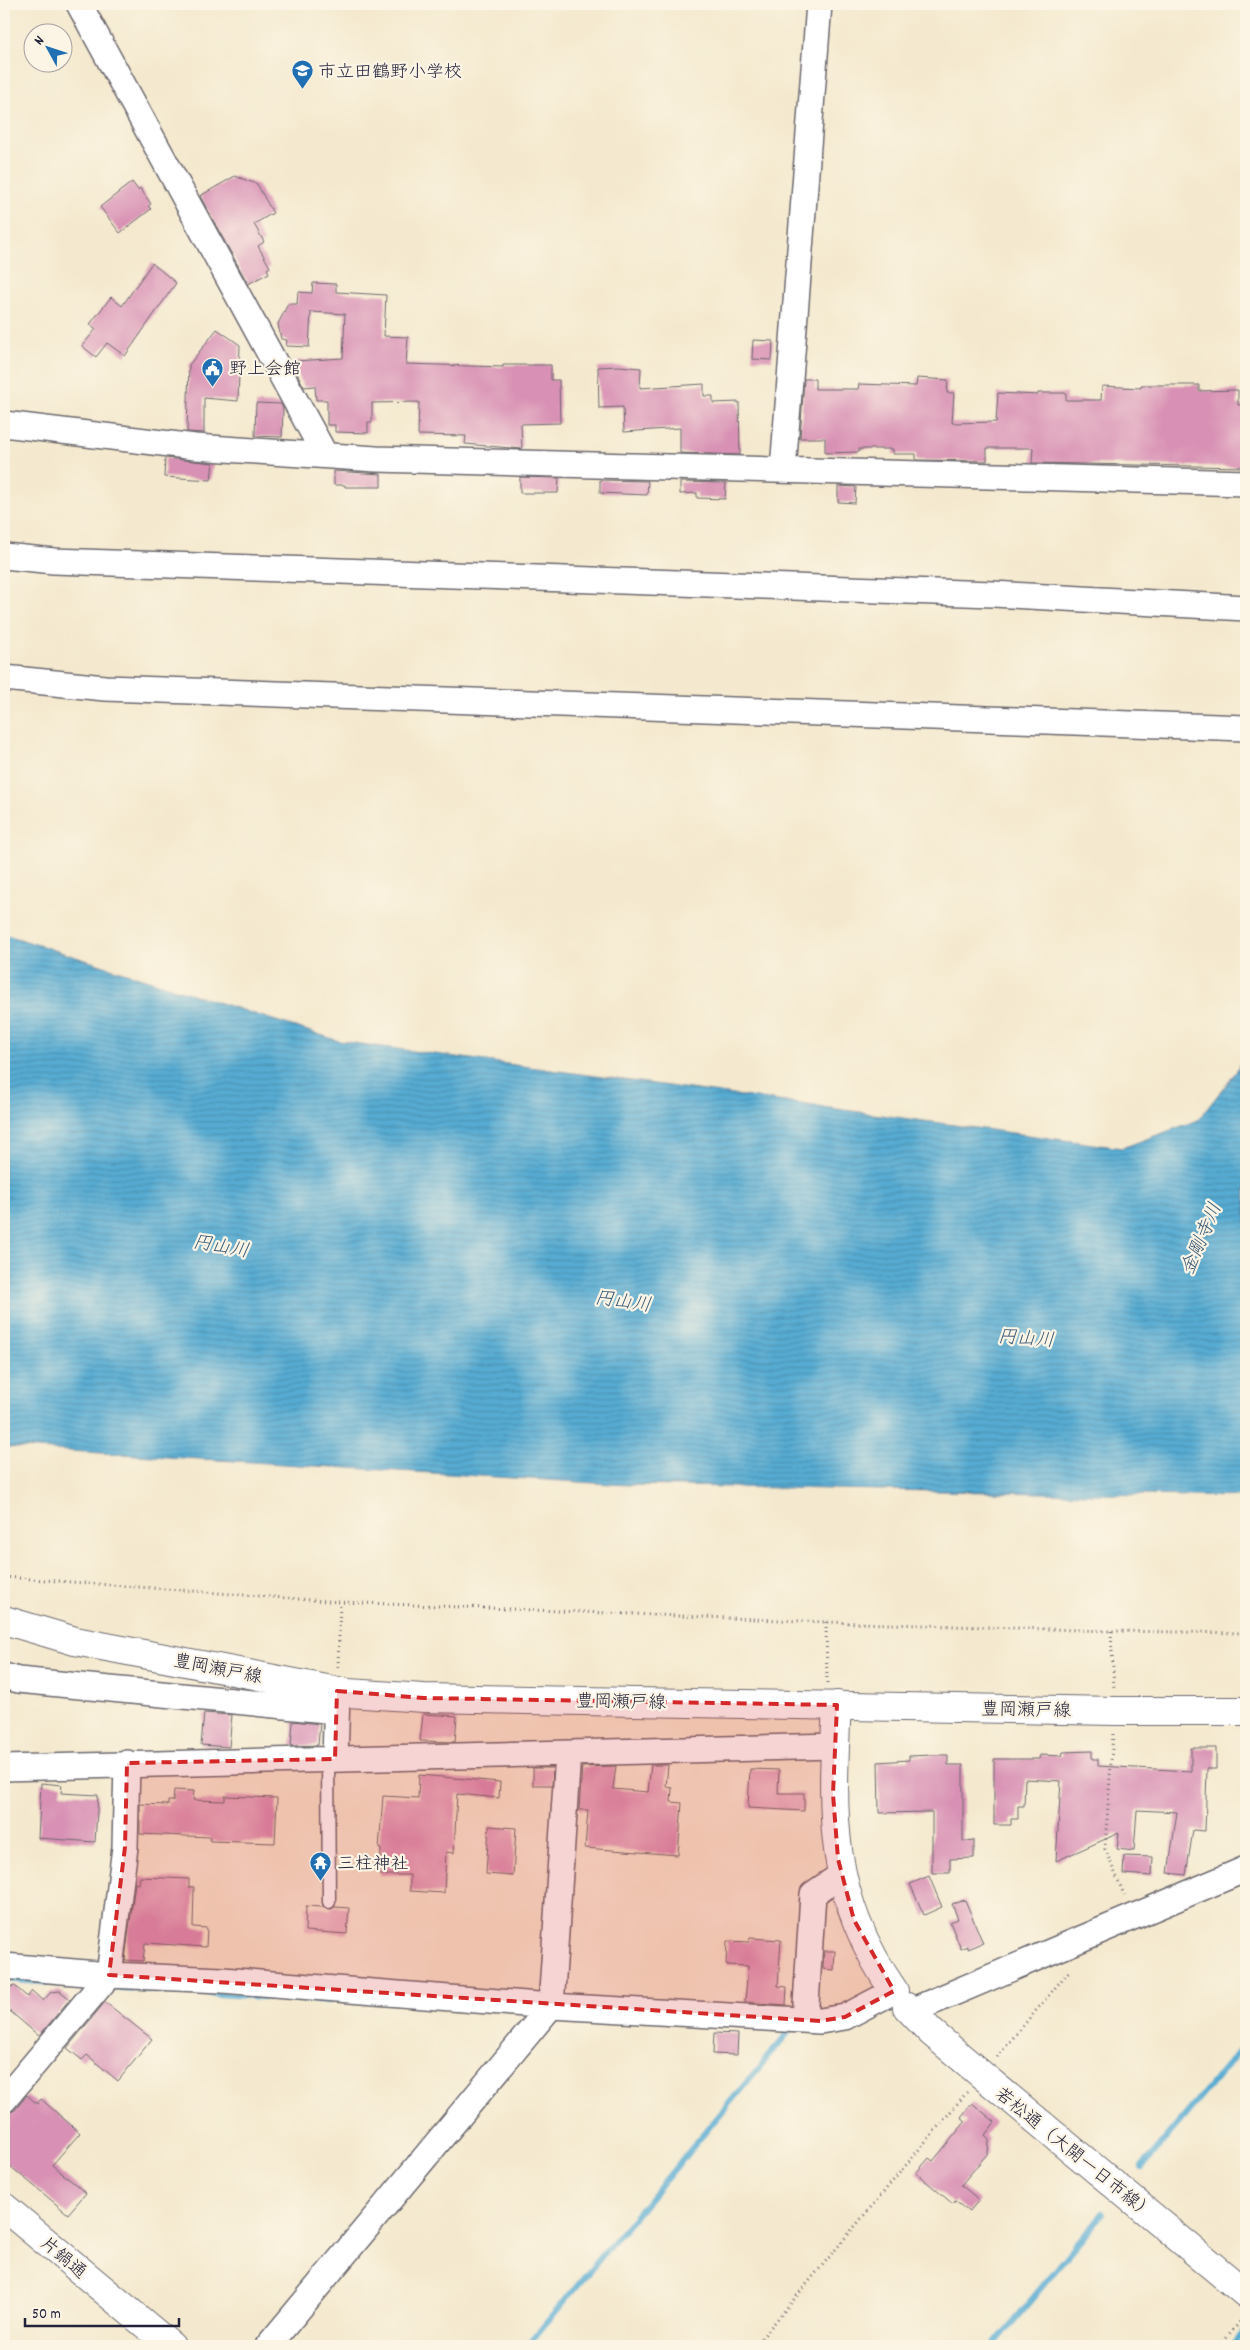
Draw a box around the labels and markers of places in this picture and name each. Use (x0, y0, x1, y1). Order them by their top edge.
school or university icon: 市立田鶴野小学校 (290, 59, 314, 90)
place label: 市立田鶴野小学校 (318, 61, 462, 86)
public building icon: 野上会館 (201, 356, 225, 387)
place label: 野上会館 (229, 358, 301, 383)
temple icon: 三柱神社 (309, 1851, 333, 1882)
place label: 三柱神社 (337, 1853, 409, 1878)

